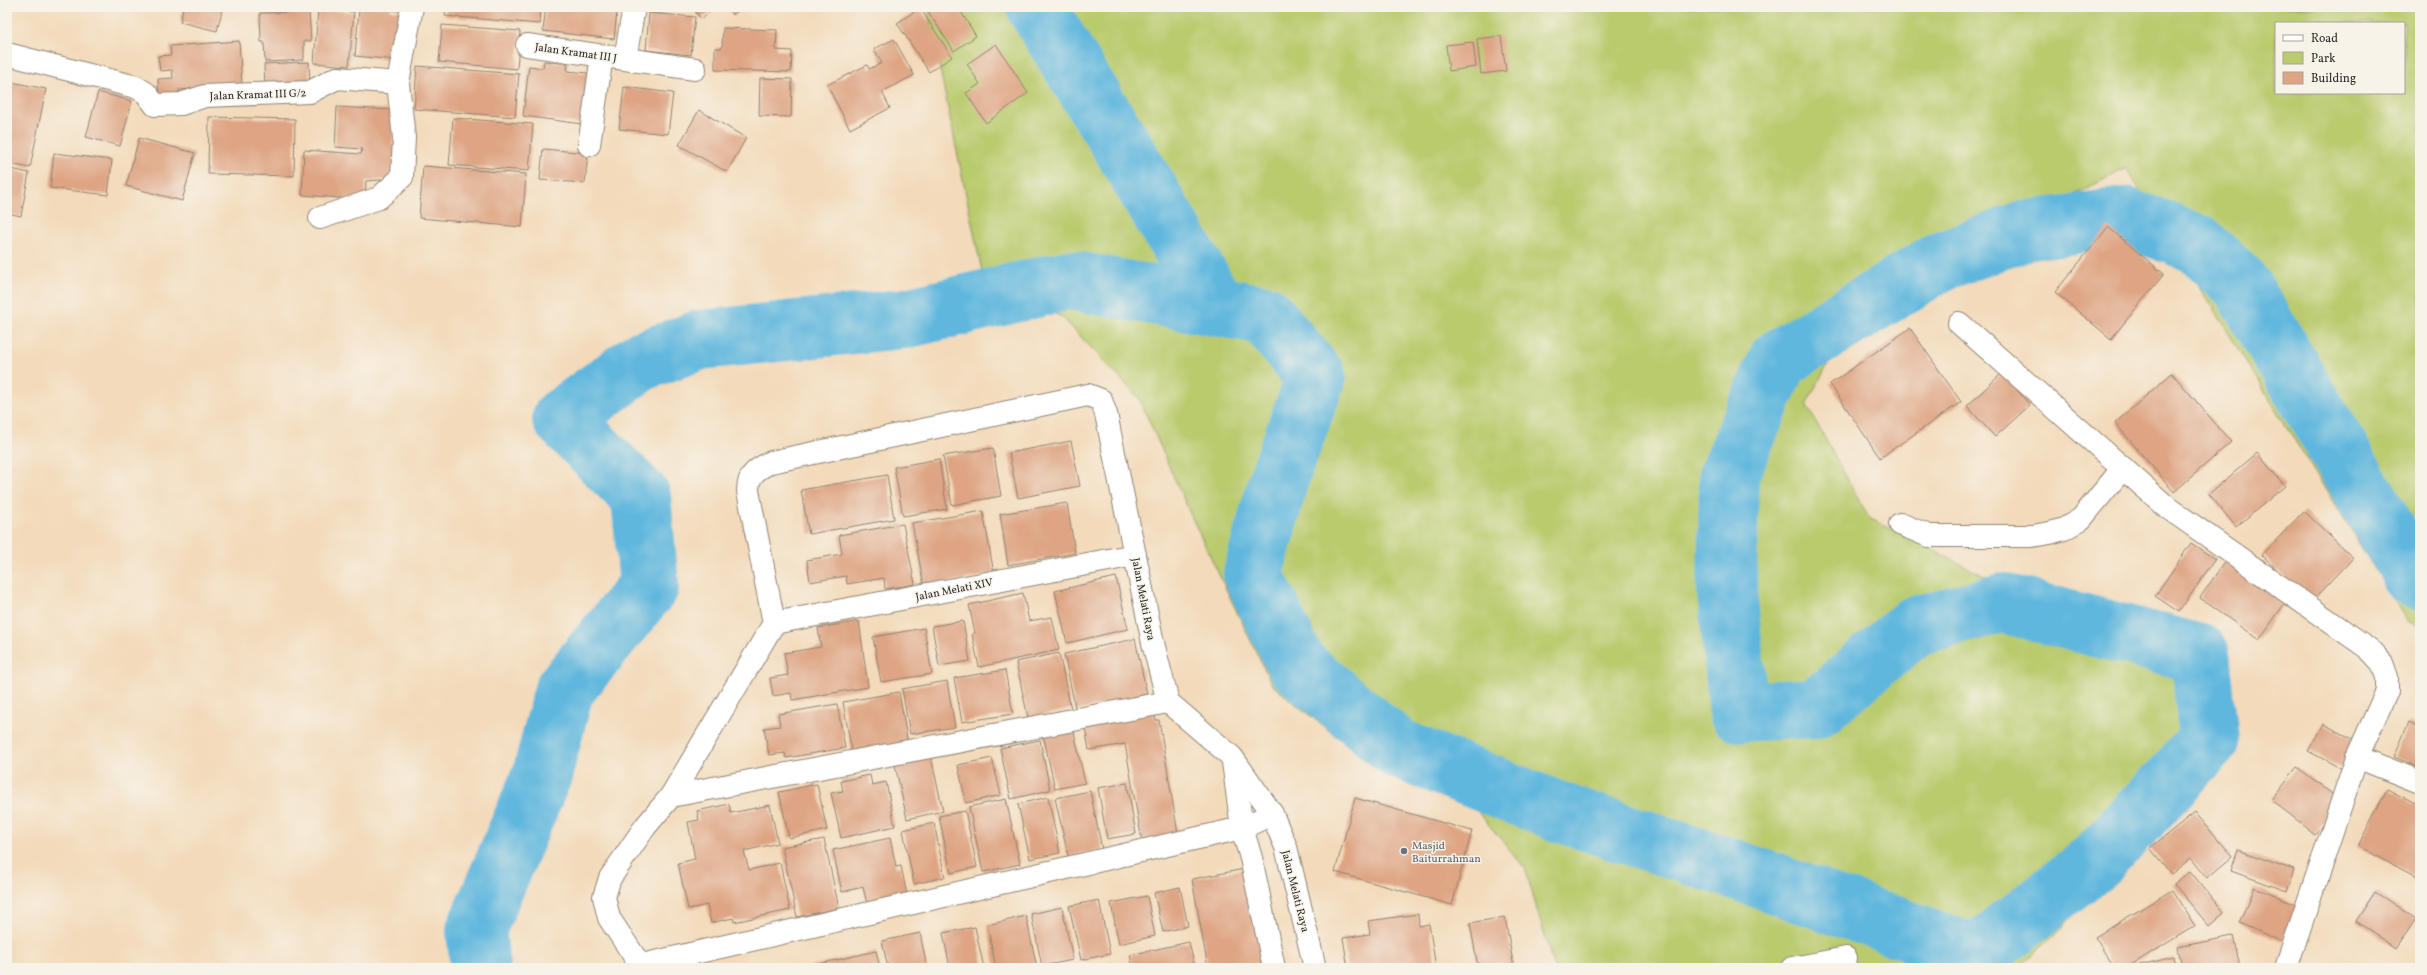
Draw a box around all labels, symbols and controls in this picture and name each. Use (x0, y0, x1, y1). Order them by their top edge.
legend (2275, 22, 2405, 94)
text: Road (2311, 31, 2338, 47)
street label: Jalan Kramat III J (534, 40, 618, 67)
text: Park (2311, 51, 2336, 67)
text: Building (2311, 71, 2356, 87)
street label: Jalan Kramat III G/2 (210, 86, 307, 105)
street label: Jalan Melati Raya (1127, 557, 1158, 642)
street label: Jalan Melati XIV (914, 576, 995, 605)
place label: Masjid Baiturrahman (1412, 839, 1481, 867)
marker: Masjid Baiturrahman (1399, 846, 1409, 856)
street label: Jalan Melati Raya (1277, 849, 1312, 934)

